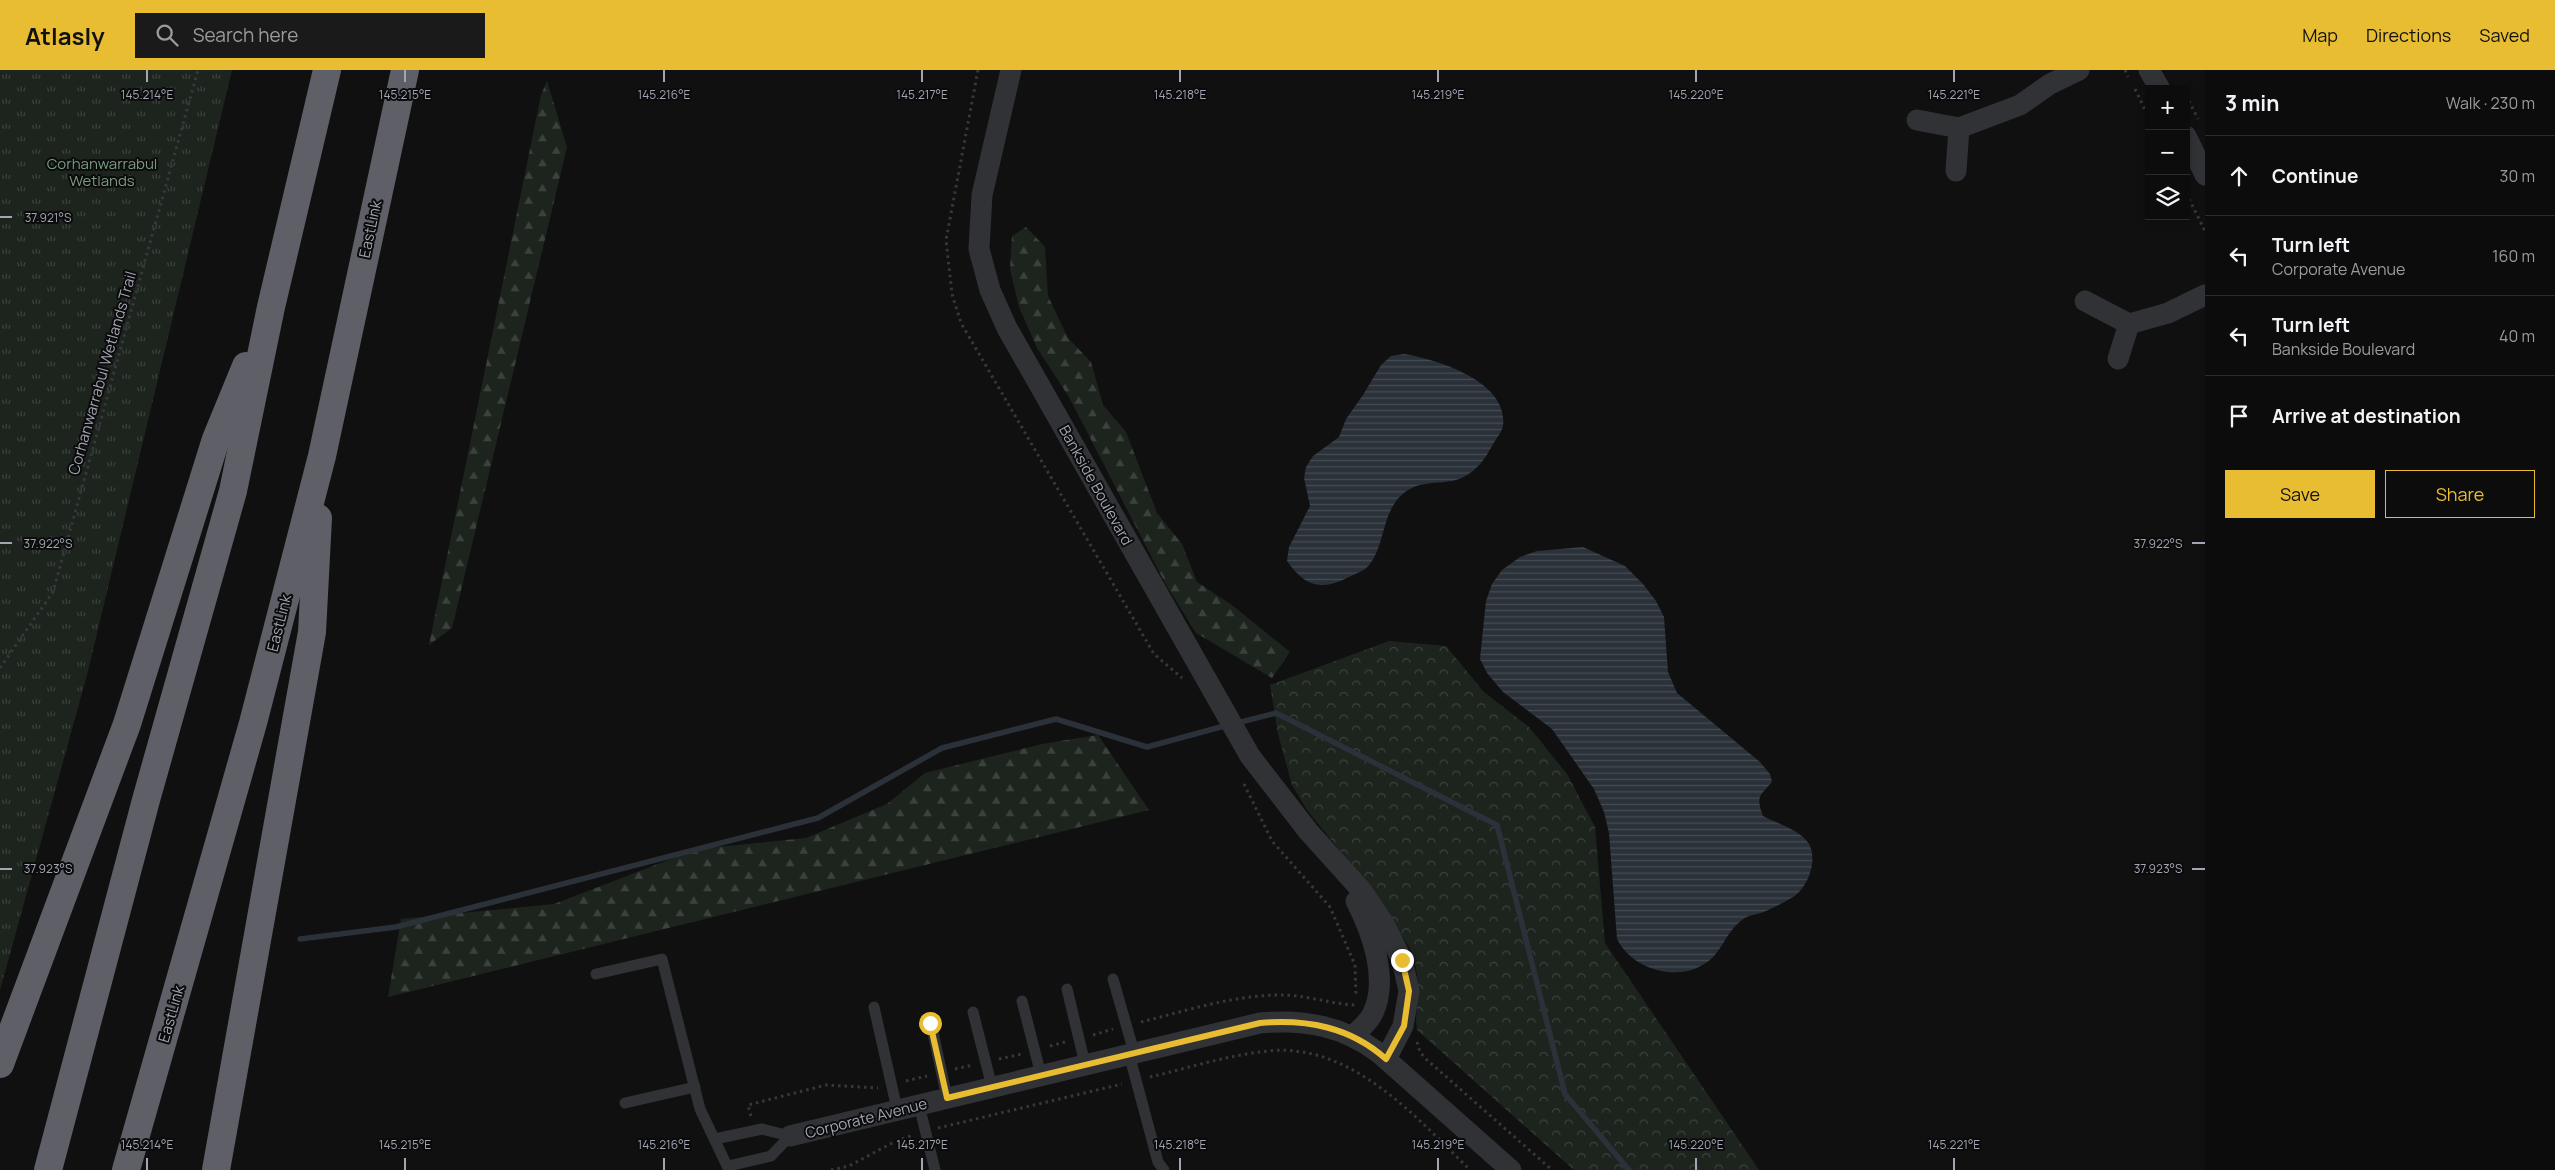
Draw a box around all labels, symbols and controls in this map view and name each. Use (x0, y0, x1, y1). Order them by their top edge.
search box (135, 13, 485, 58)
text: Atlasly (25, 19, 105, 52)
icon: search (153, 21, 181, 49)
text: Search here (193, 22, 298, 48)
text: Map (2302, 23, 2338, 47)
text: Directions (2366, 23, 2451, 47)
text: Saved (2479, 23, 2530, 47)
map controls (2145, 85, 2190, 220)
button: + (2145, 85, 2190, 130)
text: 145.214°E (121, 86, 173, 103)
text: 145.215°E (379, 86, 431, 103)
text: 145.216°E (638, 86, 691, 103)
text: 145.217°E (896, 86, 948, 103)
text: 145.218°E (1154, 86, 1206, 103)
text: 145.219°E (1412, 86, 1465, 103)
text: 145.220°E (1669, 86, 1724, 103)
text: 145.221°E (1928, 86, 1980, 103)
text: 3 min (2225, 89, 2279, 117)
text: Walk · 230 m (2446, 92, 2535, 114)
button: − (2145, 130, 2190, 175)
park label: Corhanwarrabul Wetlands (47, 153, 157, 191)
icon: ahead (2225, 162, 2253, 190)
text: Continue (2272, 163, 2358, 189)
text: 30 m (2500, 165, 2535, 187)
button: layers (2145, 175, 2190, 220)
street label: EastLink (354, 198, 386, 260)
text: 37.921°S (25, 209, 71, 226)
text: Turn left (2272, 232, 2350, 258)
icon: left (2225, 242, 2253, 270)
text: 160 m (2492, 245, 2535, 267)
text: Corporate Avenue (2272, 258, 2405, 280)
street label: Corhanwarrabul Wetlands Trail (63, 269, 141, 477)
text: Turn left (2272, 312, 2350, 338)
icon: left (2225, 322, 2253, 350)
text: 40 m (2499, 325, 2535, 347)
text: Bankside Boulevard (2272, 338, 2415, 360)
icon: arrive (2225, 402, 2253, 430)
text: Arrive at destination (2272, 403, 2461, 429)
street label: Bankside Boulevard (1054, 421, 1138, 549)
button: Save (2225, 470, 2375, 518)
button: Share (2385, 470, 2535, 518)
text: 37.922°S (24, 535, 72, 552)
text: 37.922°S (2134, 535, 2182, 552)
street label: EastLink (262, 592, 296, 654)
text: 37.923°S (24, 860, 72, 877)
text: 37.923°S (2134, 860, 2182, 877)
route end (1391, 949, 1414, 972)
street label: EastLink (153, 983, 189, 1045)
route start (919, 1012, 942, 1035)
street label: Corporate Avenue (803, 1093, 929, 1143)
text: 145.214°E (121, 1136, 173, 1153)
text: 145.215°E (379, 1136, 431, 1153)
text: 145.216°E (638, 1136, 691, 1153)
text: 145.217°E (896, 1136, 948, 1153)
text: 145.218°E (1154, 1136, 1206, 1153)
text: 145.219°E (1412, 1136, 1465, 1153)
text: 145.220°E (1669, 1136, 1724, 1153)
text: 145.221°E (1928, 1136, 1980, 1153)

